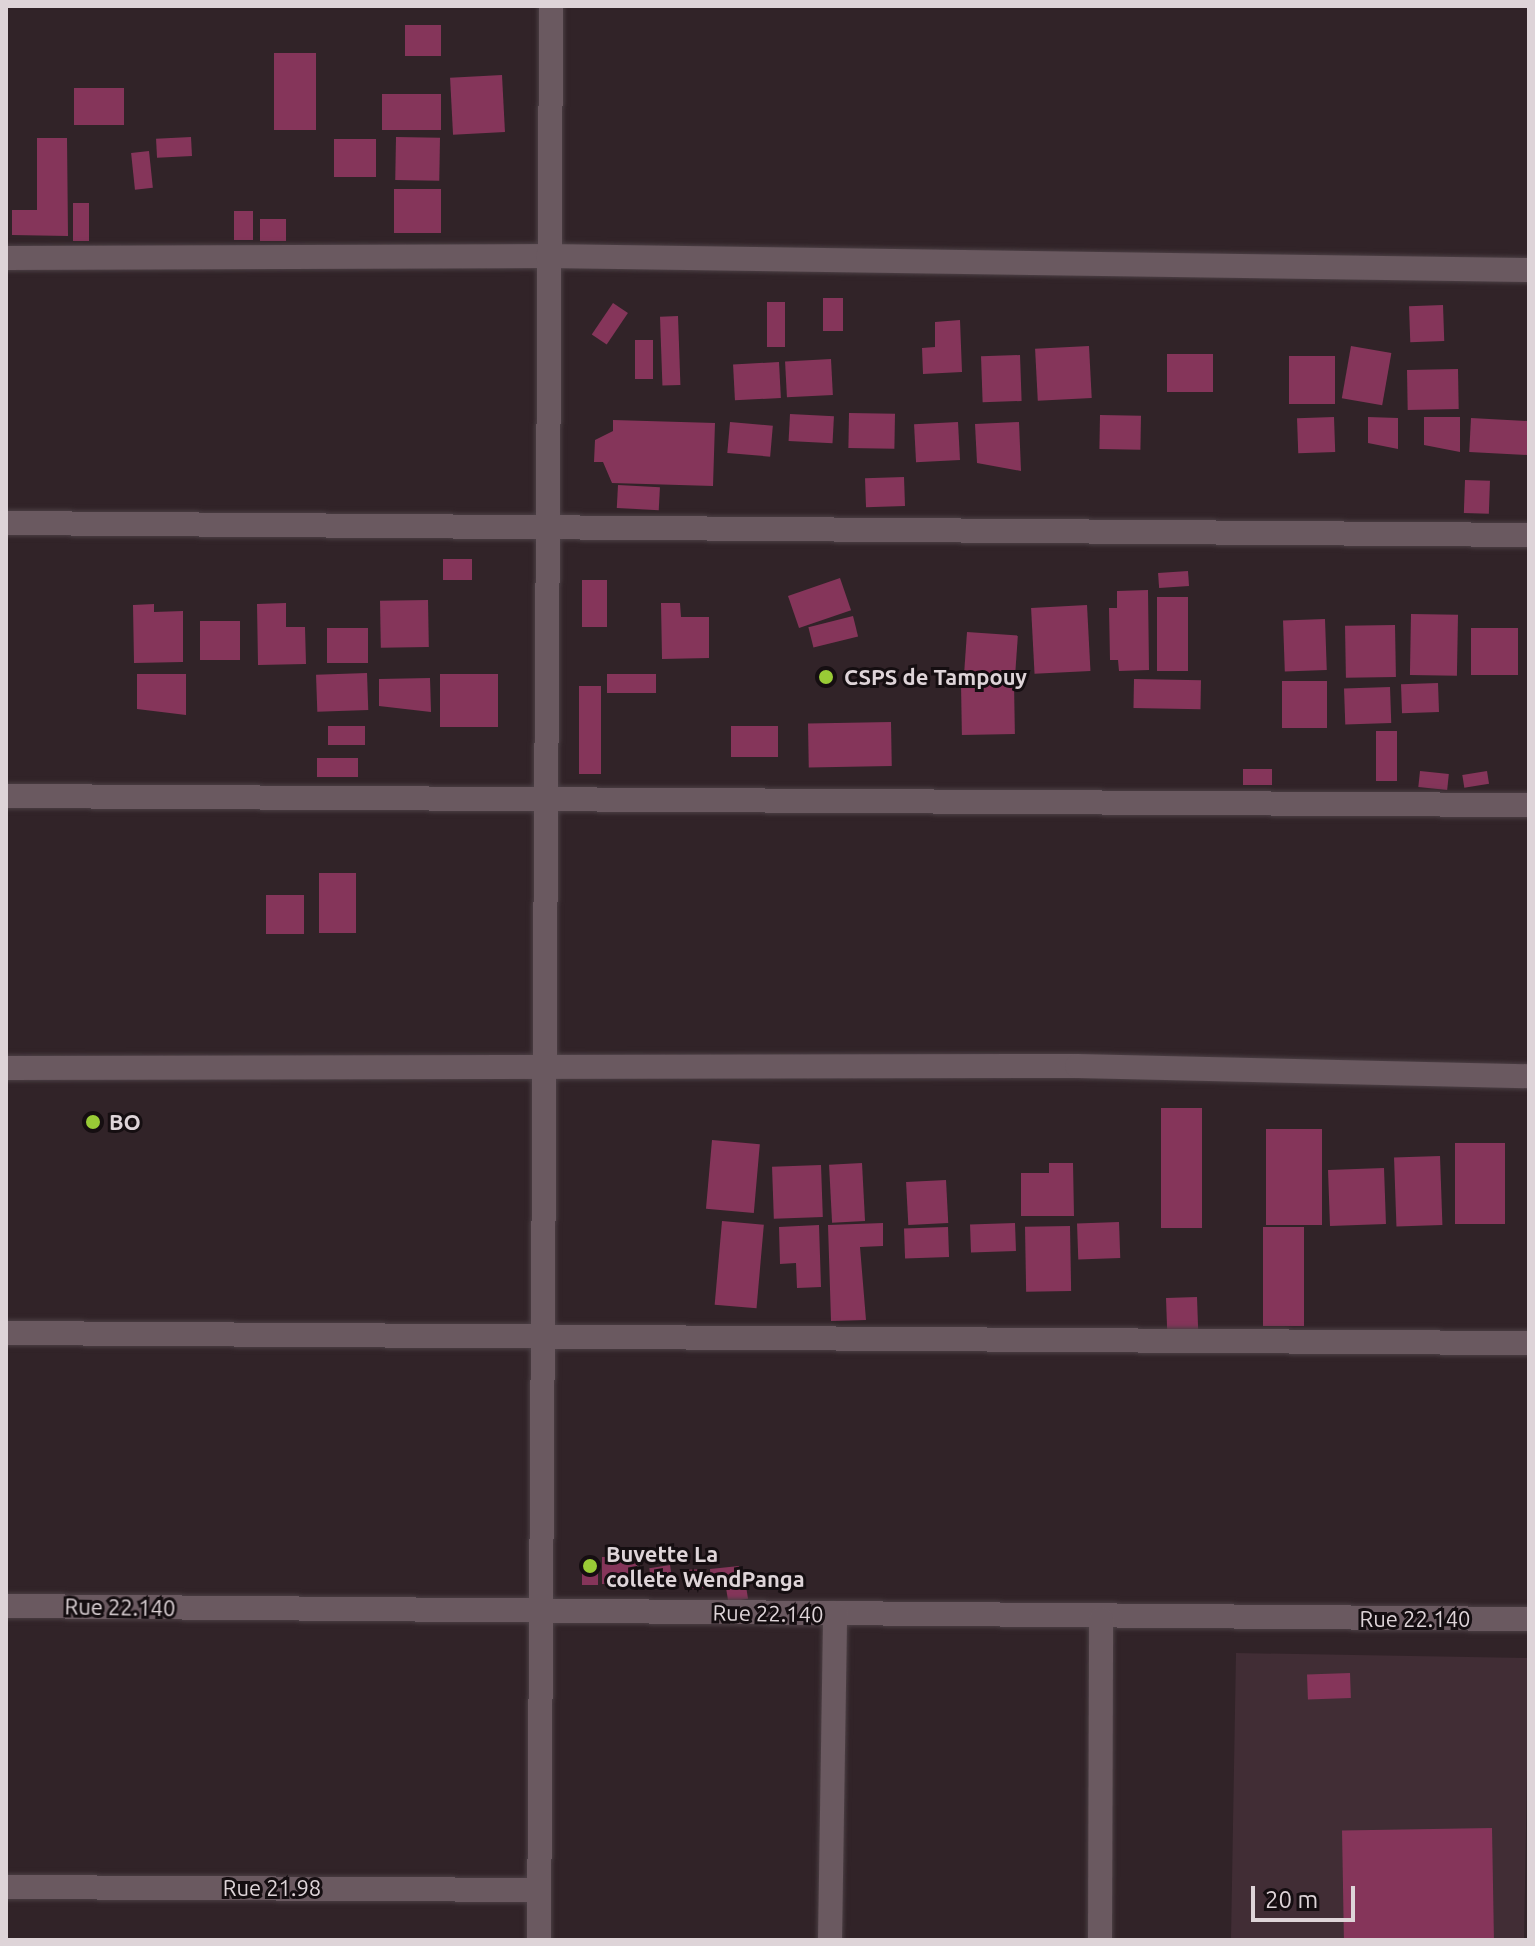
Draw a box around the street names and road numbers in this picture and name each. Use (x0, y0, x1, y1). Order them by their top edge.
street label: Rue 22.140 (64, 1593, 176, 1621)
street label: Rue 22.140 (712, 1599, 824, 1627)
street label: Rue 22.140 (1360, 1606, 1470, 1632)
street label: Rue 21.98 (223, 1875, 321, 1901)

